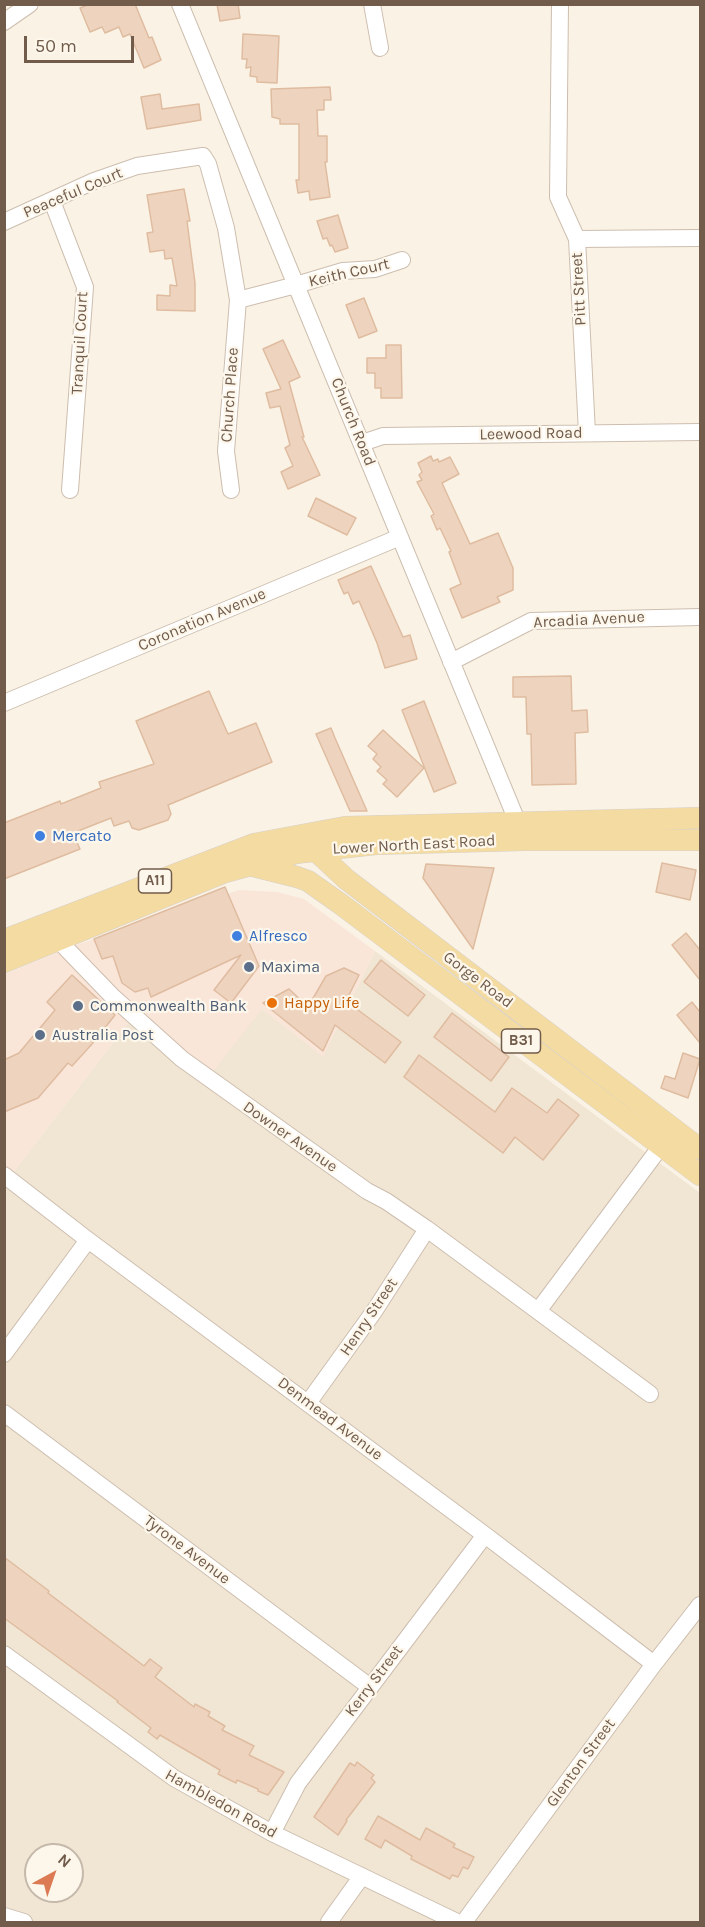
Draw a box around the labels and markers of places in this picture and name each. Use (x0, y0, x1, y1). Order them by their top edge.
place label: Mercato (52, 826, 111, 846)
marker: Mercato (33, 829, 47, 843)
place label: Alfresco (249, 926, 308, 946)
marker: Alfresco (230, 929, 244, 943)
place label: Maxima (261, 957, 320, 977)
marker: Maxima (242, 960, 256, 974)
place label: Happy Life (284, 993, 359, 1013)
place label: Commonwealth Bank (90, 996, 247, 1016)
marker: Happy Life (265, 996, 279, 1010)
marker: Commonwealth Bank (71, 999, 85, 1013)
place label: Australia Post (52, 1025, 154, 1045)
marker: Australia Post (33, 1028, 47, 1042)

